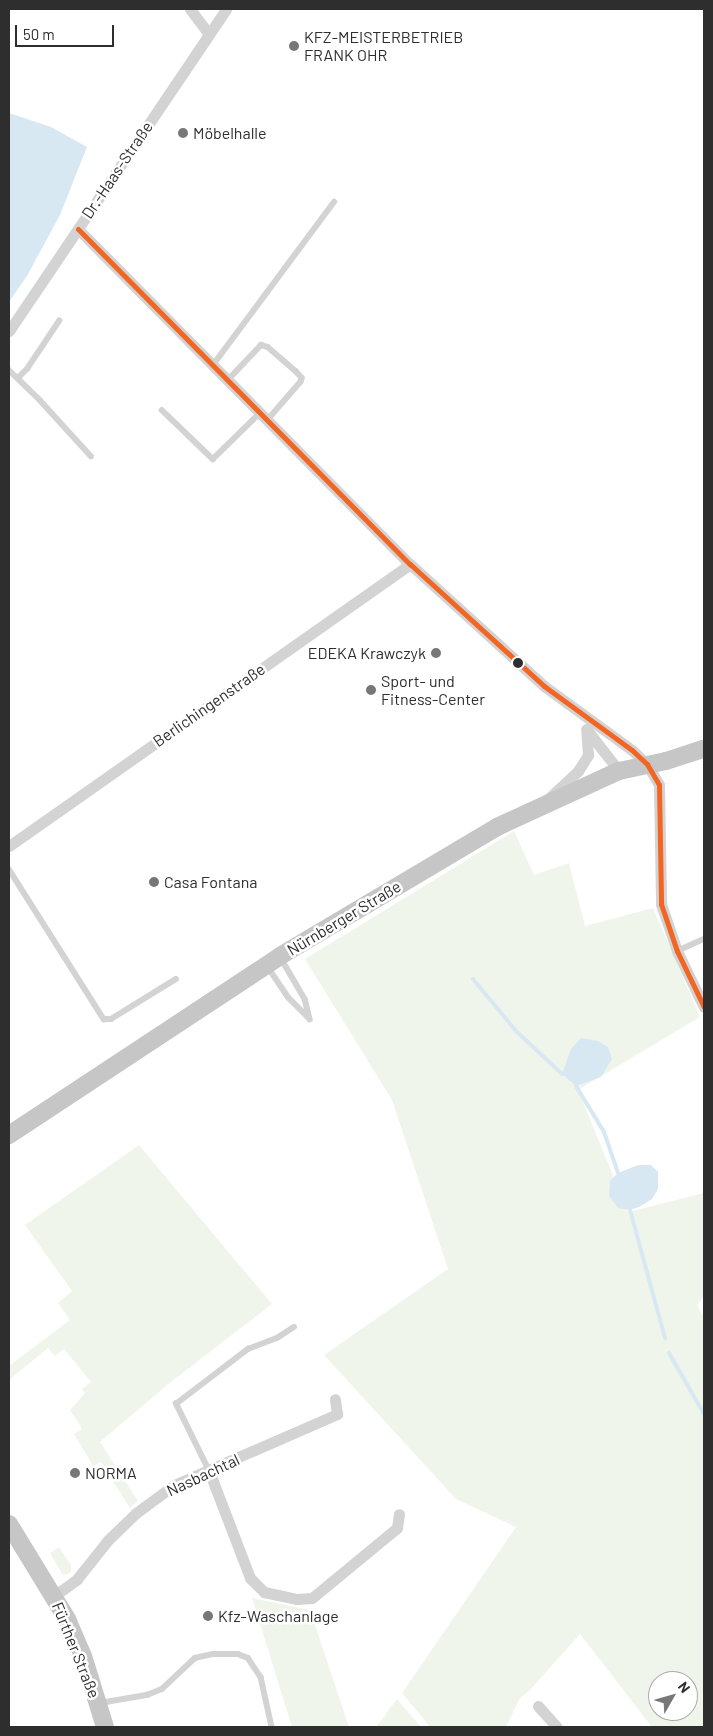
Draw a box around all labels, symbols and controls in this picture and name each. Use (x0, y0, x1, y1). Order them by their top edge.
scale bar (18, 15, 116, 47)
text: 50 m (23, 25, 55, 43)
place label: KFZ-MEISTERBETRIEB FRANK OHR (304, 27, 463, 65)
marker: KFZ-MEISTERBETRIEB FRANK OHR (288, 40, 300, 52)
street label: Dr.-Haas-Straße (77, 118, 157, 222)
place label: Möbelhalle (193, 123, 267, 143)
marker: Möbelhalle (177, 127, 189, 139)
place label: EDEKA Krawczyk (308, 643, 426, 663)
marker: EDEKA Krawczyk (430, 647, 442, 659)
unlabelled marker (513, 658, 523, 668)
street label: Berlichingenstraße (149, 659, 269, 751)
place label: Sport- und Fitness-Center (381, 671, 485, 709)
marker: Sport- und Fitness-Center (365, 684, 377, 696)
place label: Casa Fontana (164, 872, 257, 892)
marker: Casa Fontana (148, 876, 160, 888)
street label: Nürnberger Straße (284, 876, 404, 960)
street label: Nasbachtal (163, 1450, 243, 1500)
place label: NORMA (85, 1463, 137, 1483)
marker: NORMA (69, 1467, 81, 1479)
street label: Fürther Straße (48, 1599, 104, 1701)
place label: Kfz-Waschanlage (218, 1606, 339, 1626)
marker: Kfz-Waschanlage (202, 1610, 214, 1622)
north arrow (648, 1671, 698, 1721)
text: N (675, 1678, 694, 1696)

